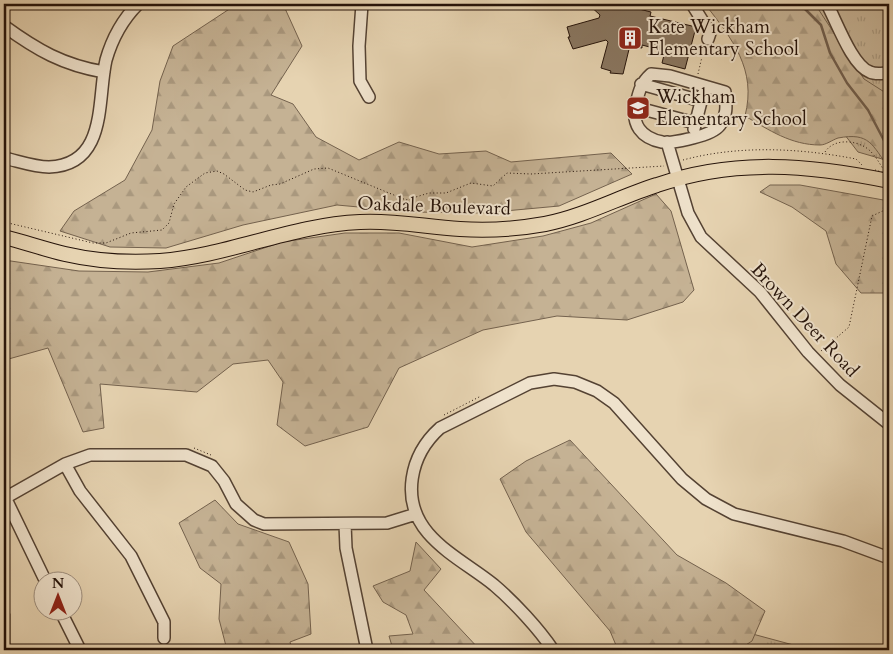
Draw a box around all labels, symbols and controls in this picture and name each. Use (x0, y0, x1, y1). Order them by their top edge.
place label: Kate Wickham Elementary School (648, 14, 799, 62)
building icon: Kate Wickham Elementary School (617, 25, 643, 51)
place label: Wickham Elementary School (655, 84, 807, 132)
school or university icon: Wickham Elementary School (625, 95, 651, 121)
street label: Oakdale Boulevard (357, 190, 511, 222)
street label: Brown Deer Road (745, 257, 865, 383)
north arrow (32, 572, 82, 622)
text: N (52, 574, 64, 593)

